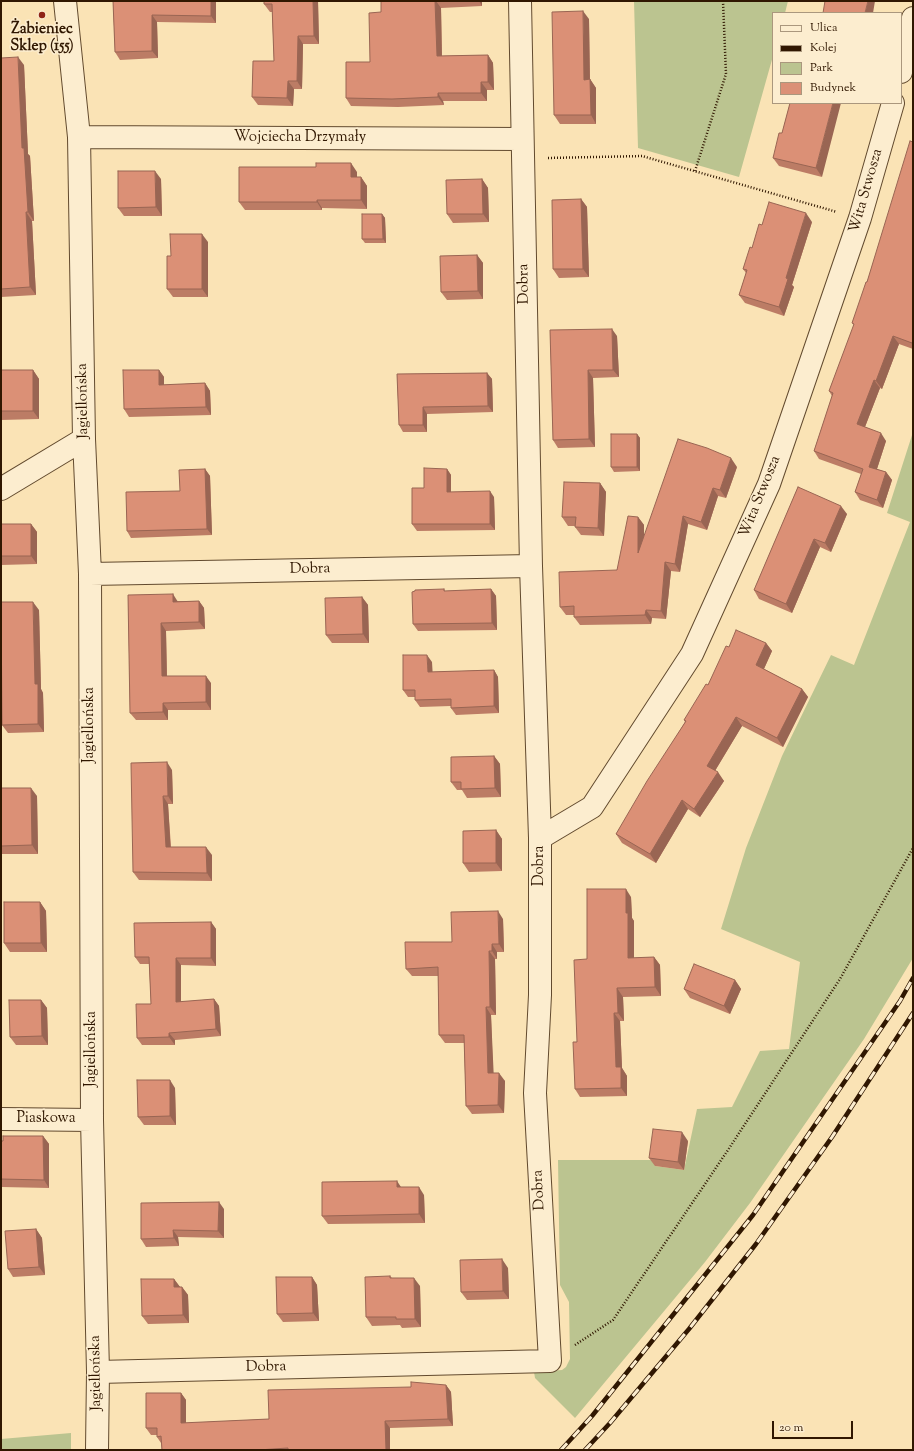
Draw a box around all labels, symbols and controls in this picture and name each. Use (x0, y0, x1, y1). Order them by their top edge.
marker: Żabieniec Sklep (155) (37, 10, 47, 20)
legend (772, 12, 902, 104)
text: Ulica (810, 19, 837, 37)
place label: Żabieniec Sklep (155) (10, 21, 74, 56)
text: Kolej (810, 39, 837, 57)
text: Park (810, 59, 833, 77)
text: Budynek (810, 79, 856, 97)
street label: Wojciecha Drzymały (234, 129, 366, 147)
street label: Wita Stwosza (846, 147, 888, 235)
street label: Dobra (516, 264, 534, 304)
street label: Jagiellońska (74, 363, 94, 439)
street label: Wita Stwosza (736, 453, 786, 541)
street label: Dobra (290, 561, 330, 579)
street label: Jagiellońska (81, 687, 99, 763)
street label: Dobra (531, 846, 549, 886)
street label: Jagiellońska (83, 1011, 101, 1087)
street label: Piaskowa (16, 1110, 76, 1128)
street label: Dobra (530, 1169, 550, 1211)
street label: Jagiellońska (87, 1335, 107, 1411)
street label: Dobra (246, 1359, 286, 1377)
scale bar (774, 1413, 855, 1439)
text: 20 m (779, 1419, 803, 1437)

